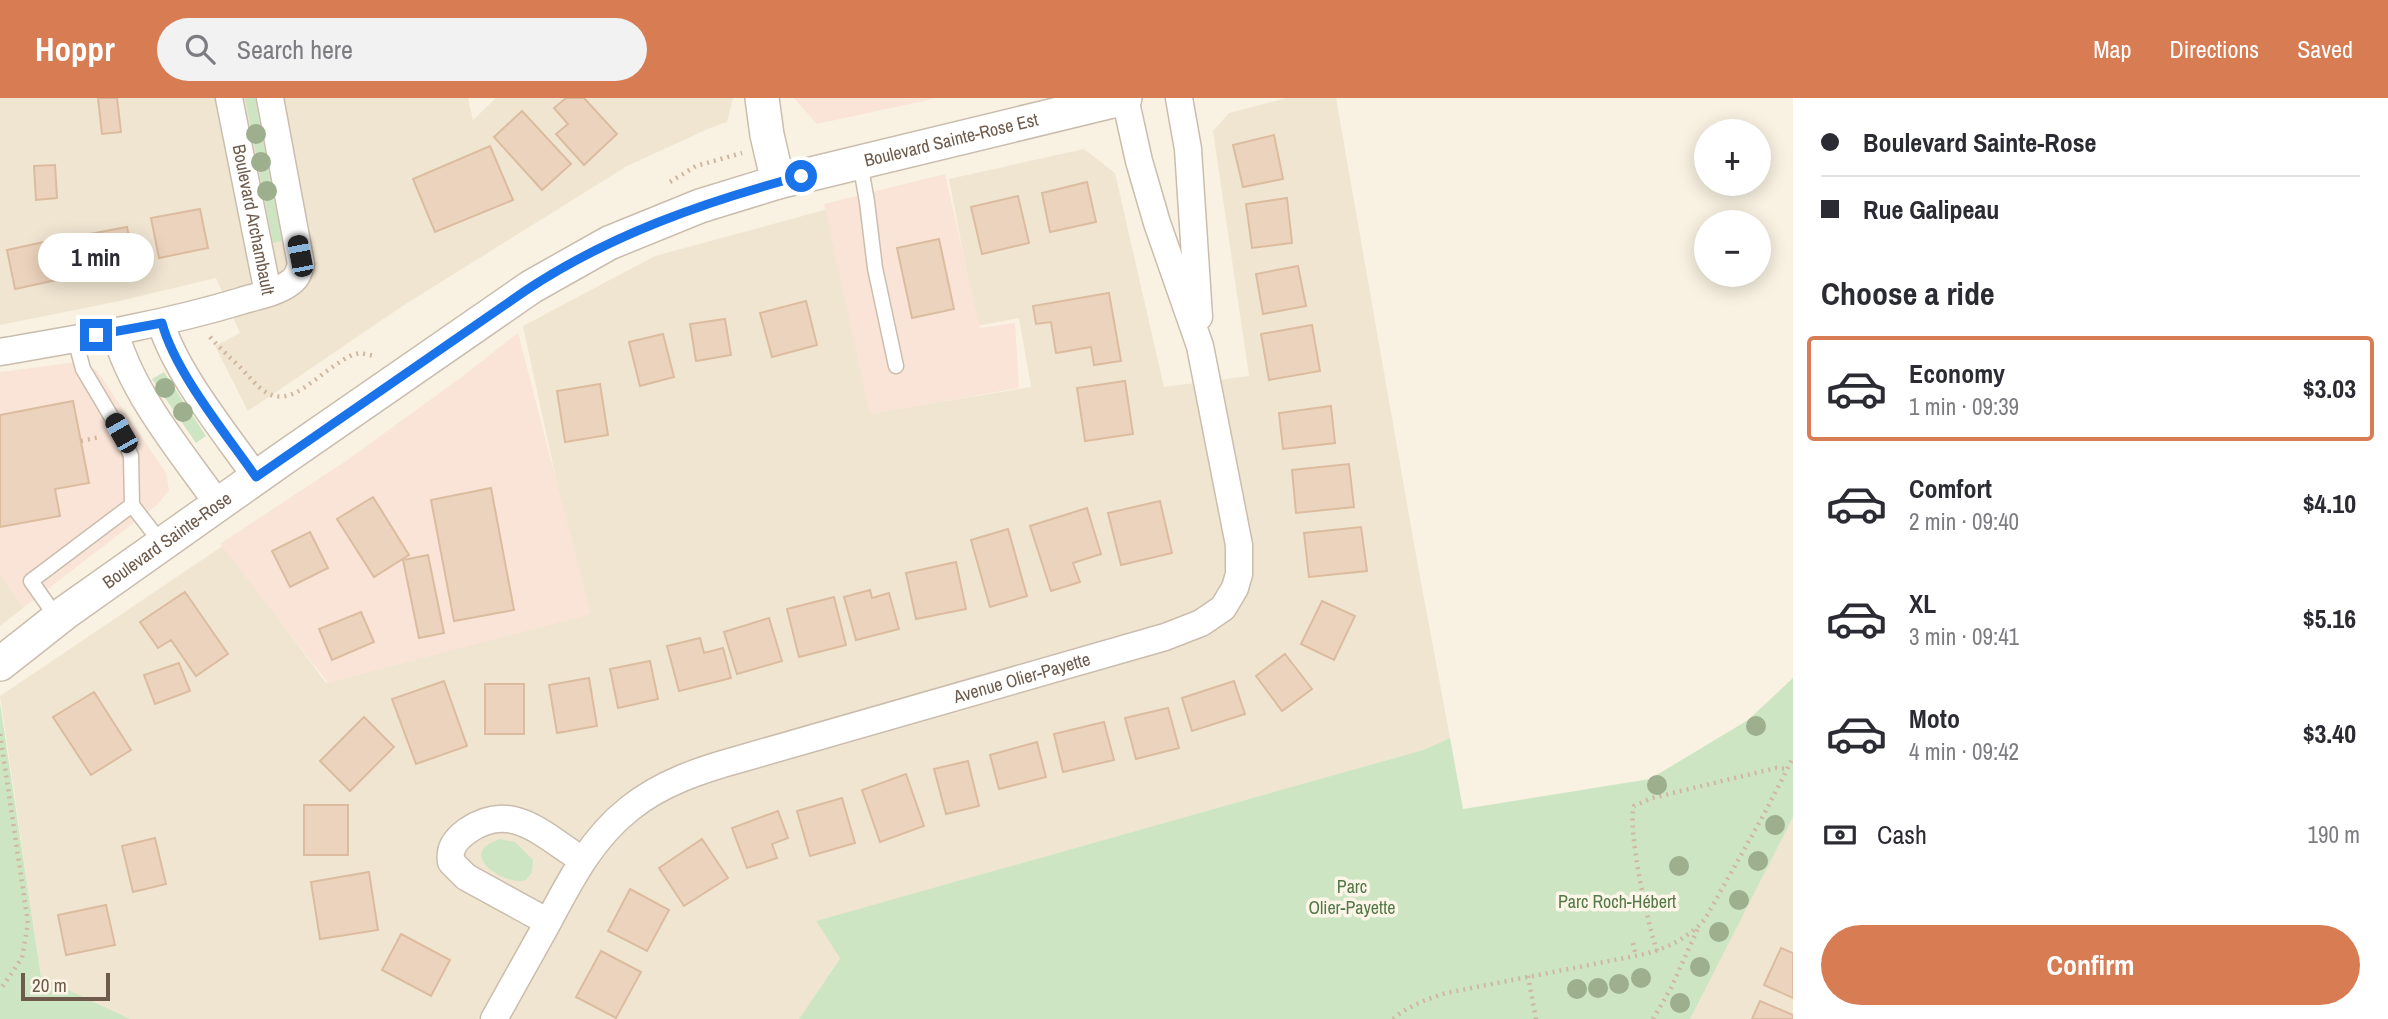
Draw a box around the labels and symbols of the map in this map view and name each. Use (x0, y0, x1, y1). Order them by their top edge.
street label: Boulevard Sainte-Rose Est (862, 106, 1041, 173)
street label: Boulevard Archambault (227, 142, 281, 297)
route start (785, 160, 817, 192)
callout: 1 min (38, 233, 154, 282)
car (286, 233, 315, 279)
route end (80, 319, 112, 351)
car (102, 410, 141, 456)
street label: Boulevard Sainte-Rose (97, 486, 237, 594)
street label: Avenue Olier-Payette (950, 646, 1093, 709)
park label: Parc Olier-Payette (1309, 874, 1395, 920)
park label: Parc Roch-Hébert (1558, 889, 1676, 914)
scale bar (21, 970, 110, 1002)

